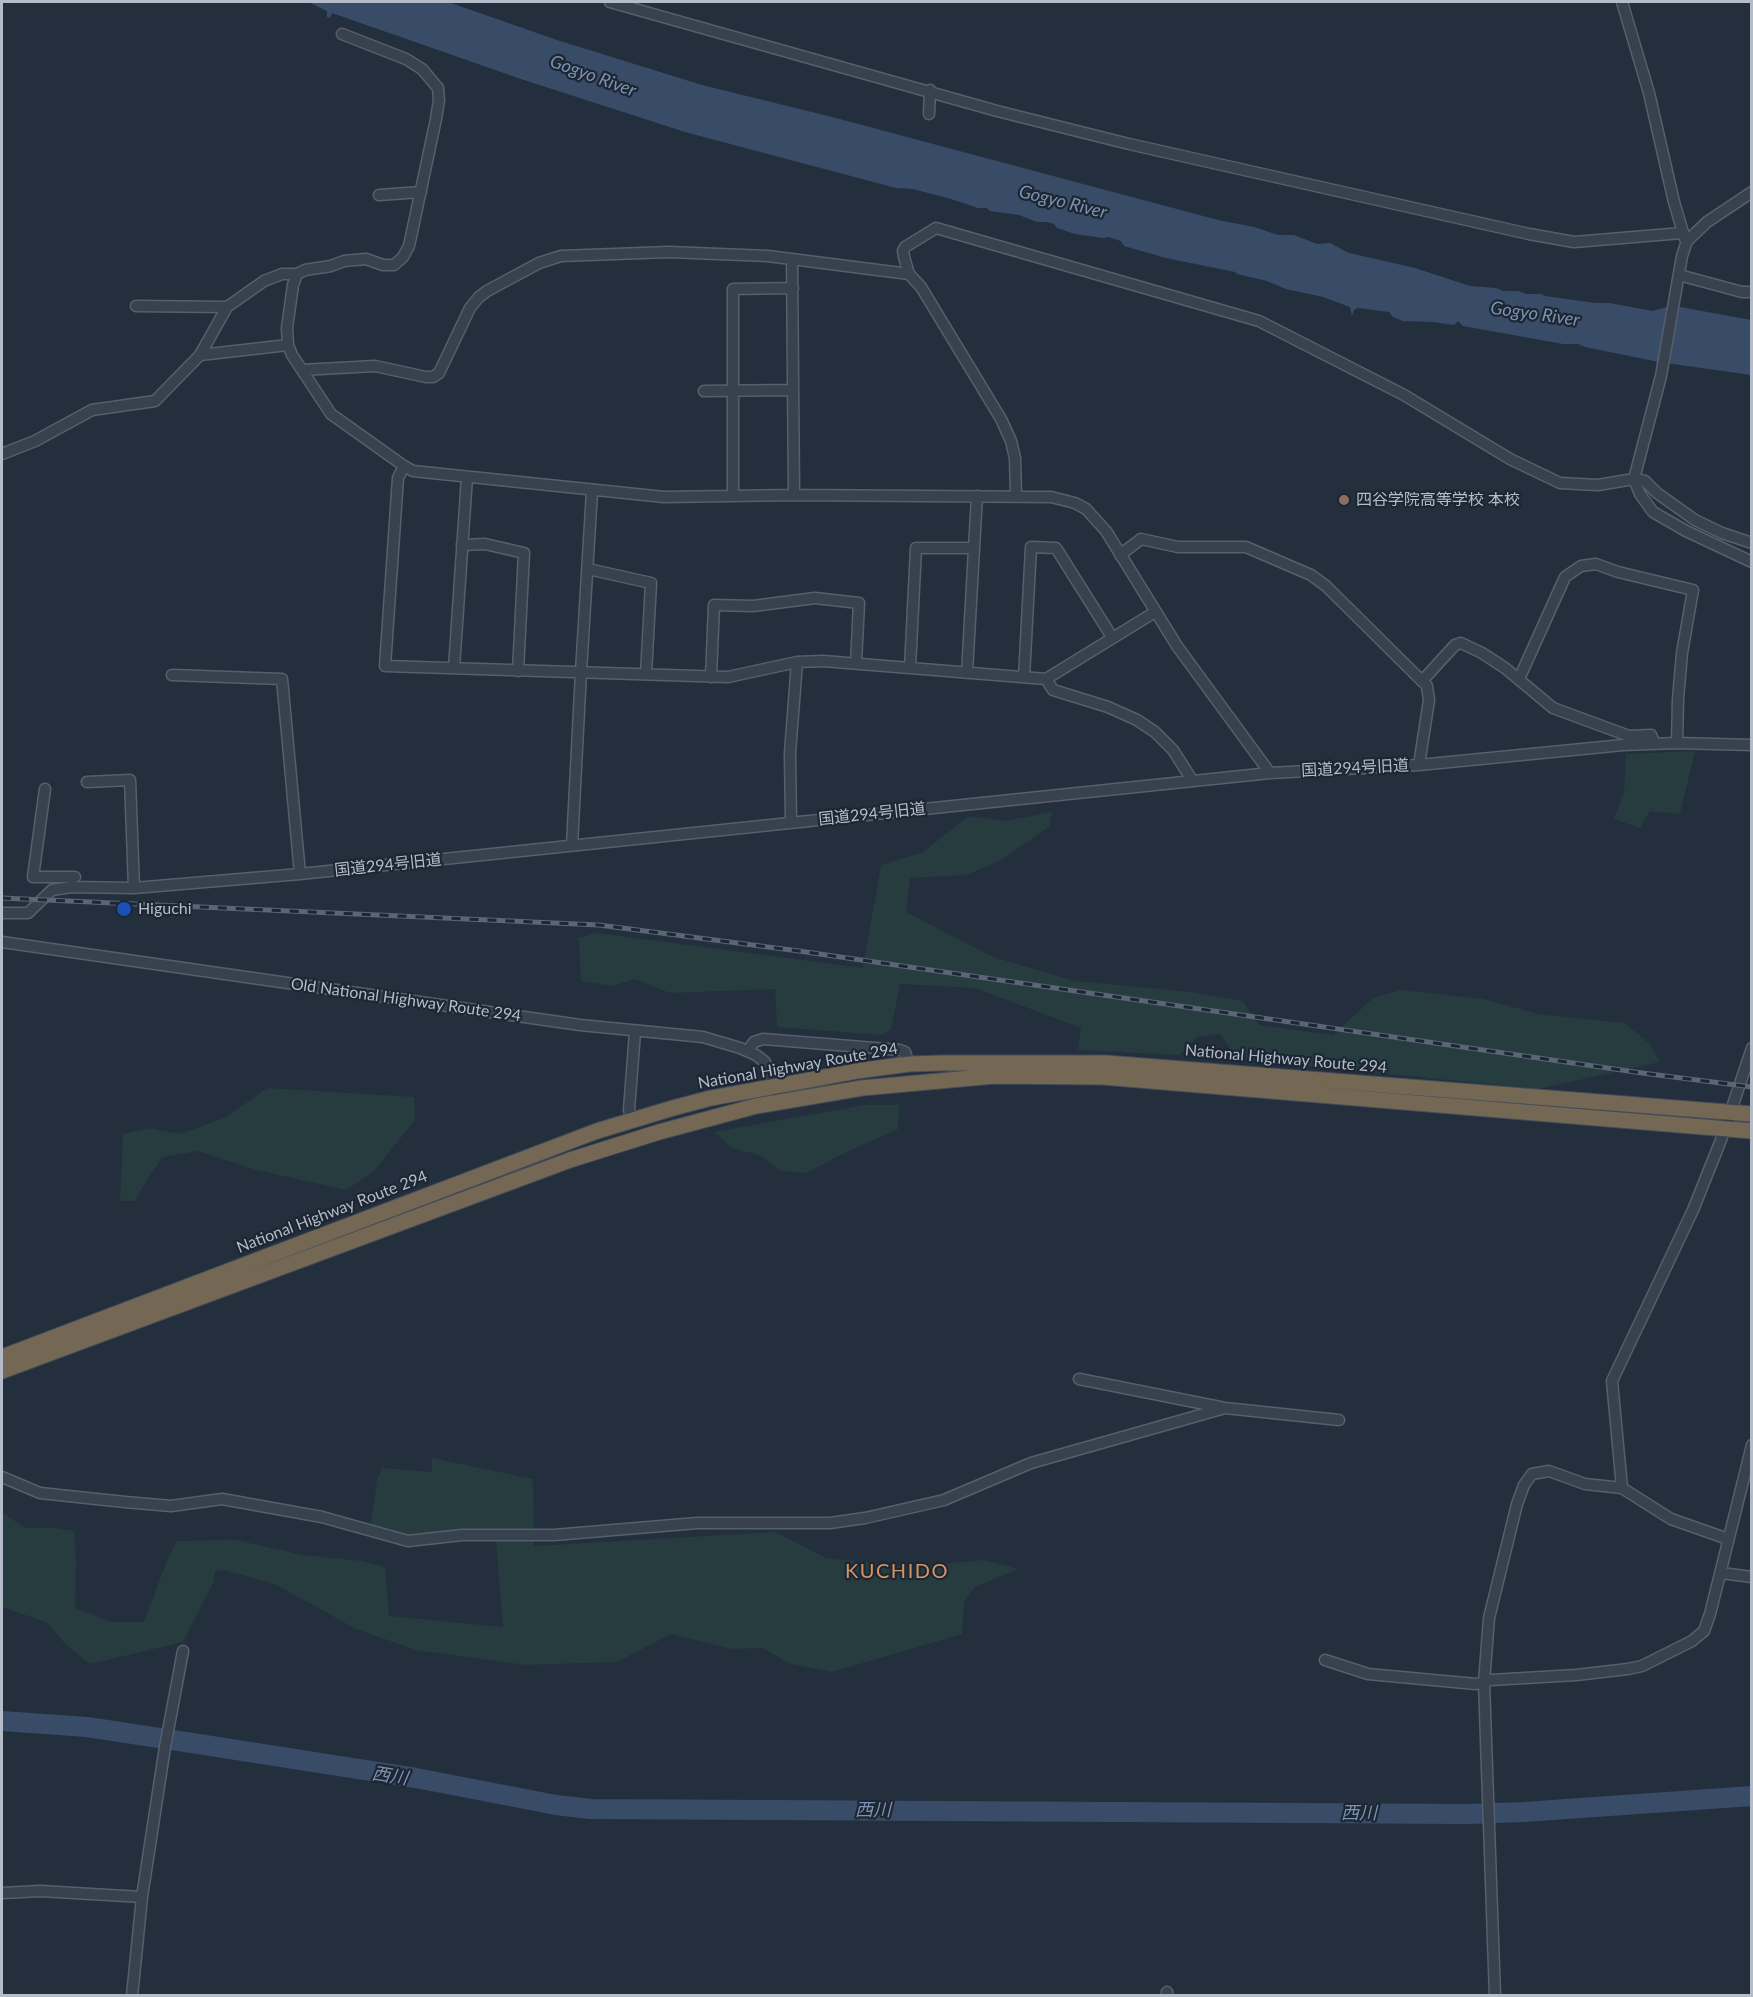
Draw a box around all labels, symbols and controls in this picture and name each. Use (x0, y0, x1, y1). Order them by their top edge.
water label: Gogyo River (547, 50, 639, 102)
water label: Gogyo River (1017, 181, 1109, 223)
water label: Gogyo River (1489, 297, 1581, 331)
place label: 四谷学院高等学校 本校 (1356, 490, 1520, 510)
marker: 四谷学院高等学校 本校 (1337, 493, 1351, 507)
street label: 国道294号旧道 (1301, 756, 1409, 780)
street label: 国道294号旧道 (817, 799, 927, 829)
street label: 国道294号旧道 (333, 850, 443, 880)
place label: Higuchi (138, 899, 192, 919)
marker: Higuchi (115, 900, 133, 918)
street label: Old National Highway Route 294 (290, 974, 522, 1026)
street label: National Highway Route 294 (696, 1039, 900, 1093)
street label: National Highway Route 294 (1184, 1041, 1388, 1077)
street label: National Highway Route 294 (234, 1167, 430, 1257)
district label: KUCHIDO (845, 1560, 949, 1584)
water label: 西川 (371, 1763, 409, 1789)
water label: 西川 (855, 1799, 891, 1821)
water label: 西川 (1341, 1802, 1377, 1824)

